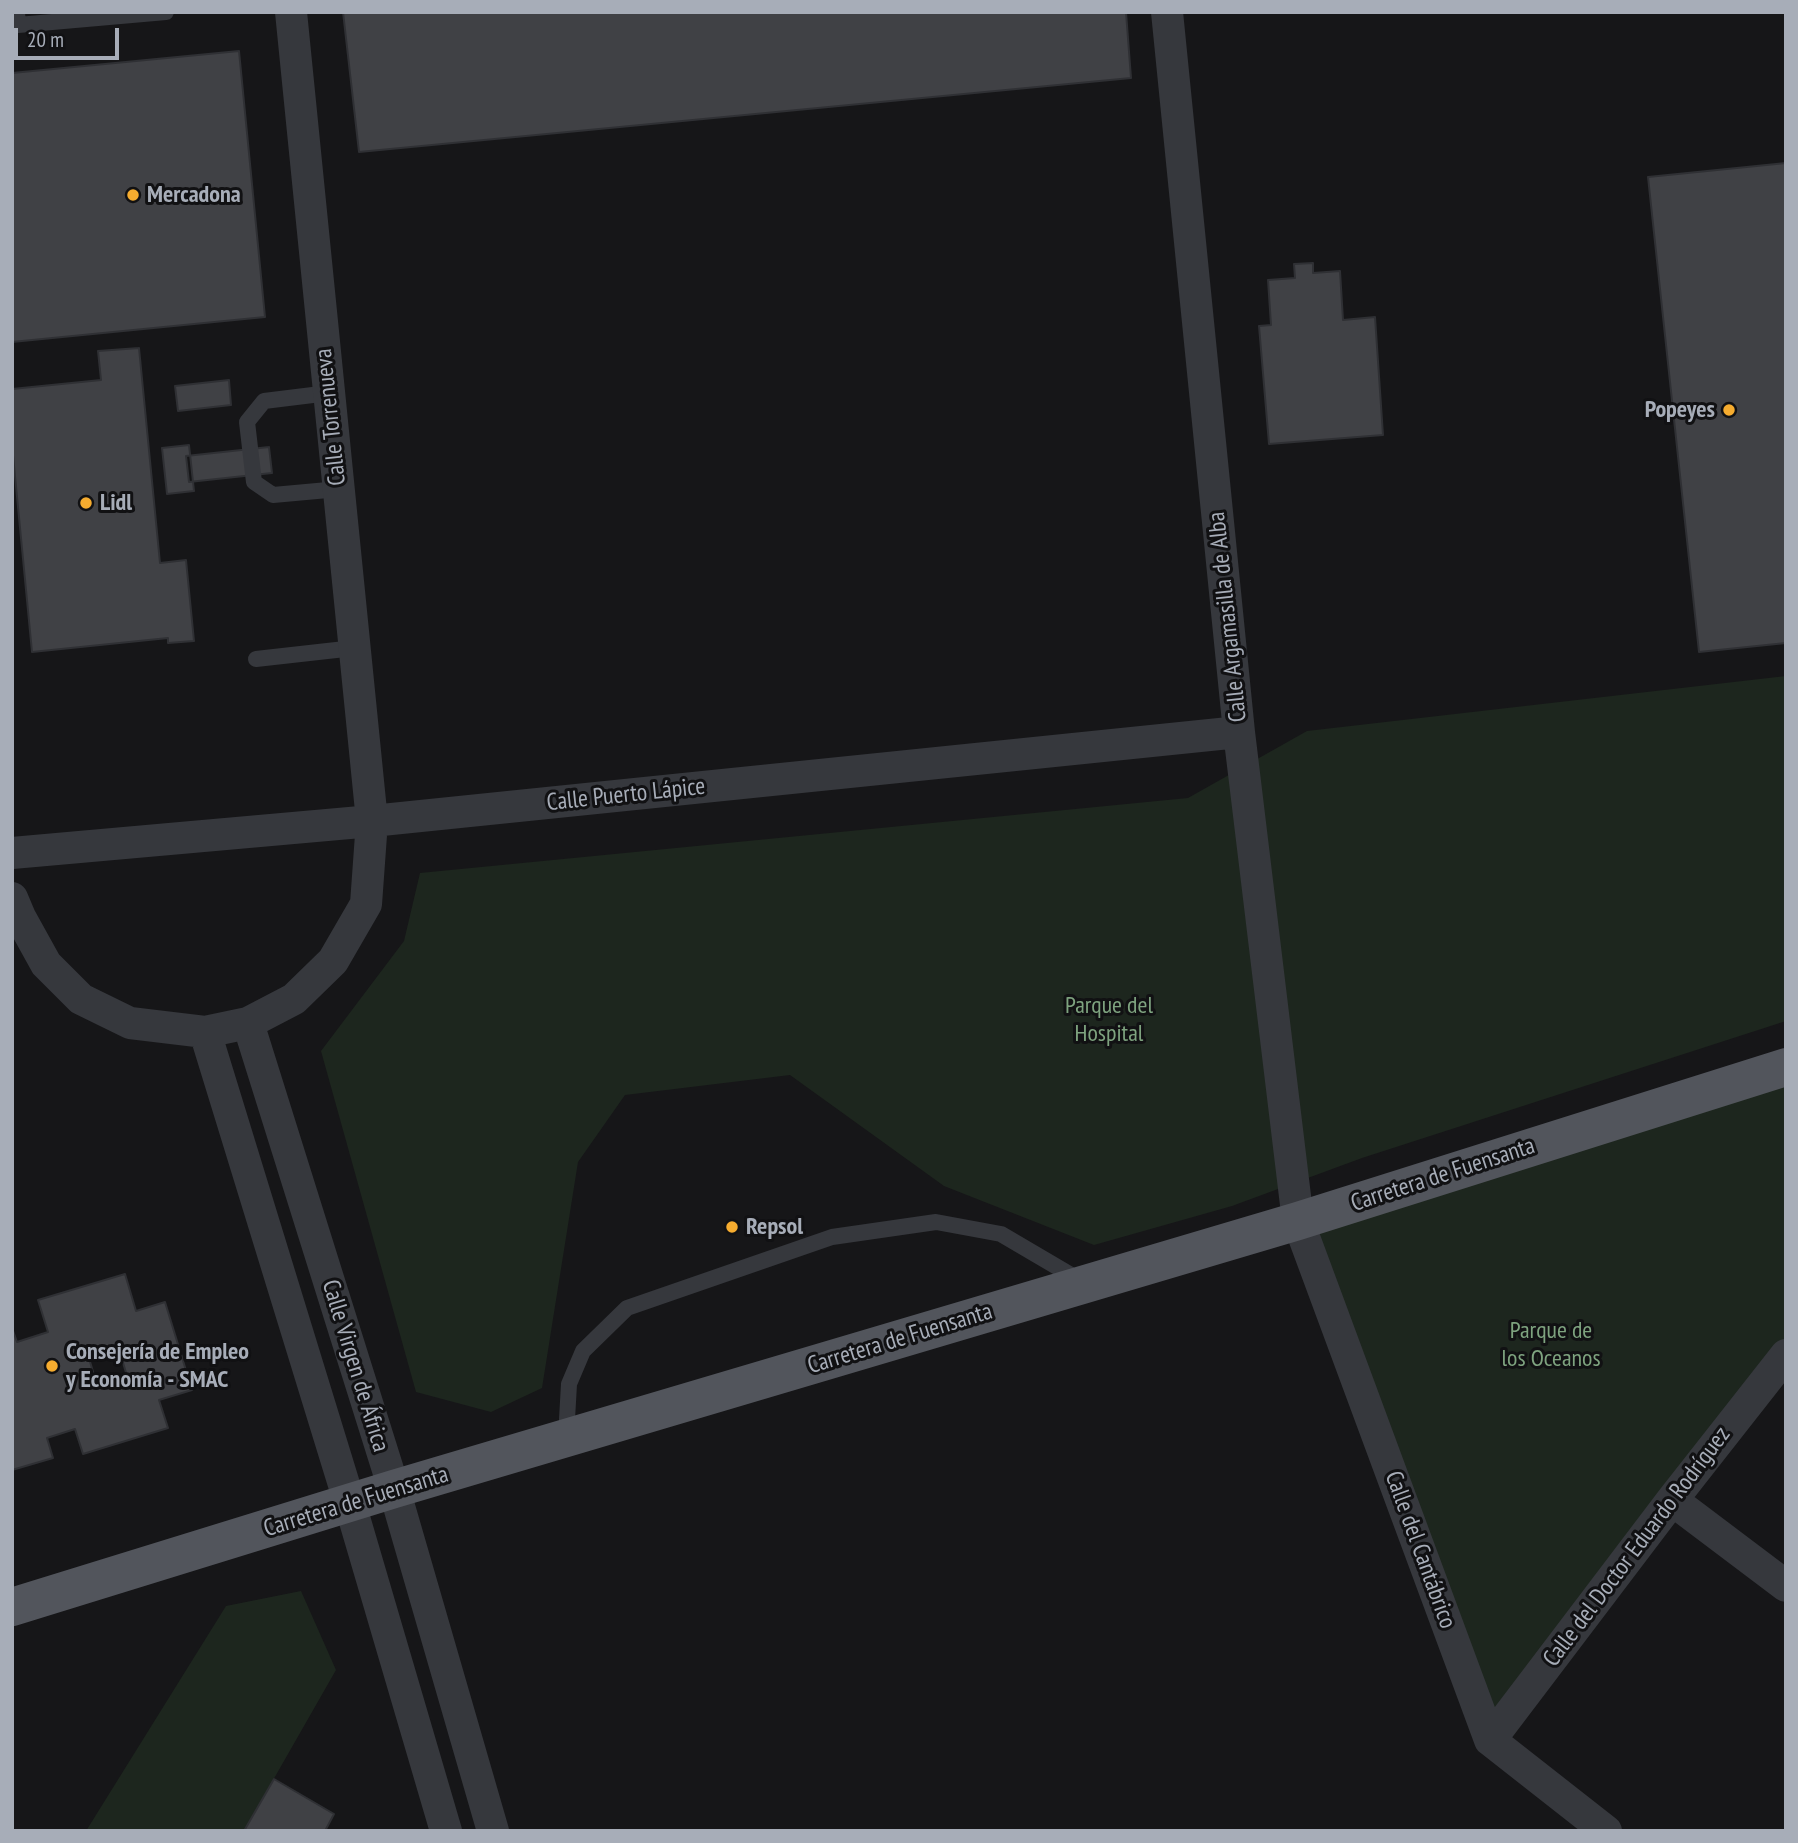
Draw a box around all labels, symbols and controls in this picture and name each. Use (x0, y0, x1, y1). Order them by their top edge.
scale bar (18, 14, 122, 58)
text: 20 m (27, 26, 64, 53)
place label: Mercadona (147, 181, 241, 209)
marker: Mercadona (125, 187, 141, 203)
street label: Calle Torrenueva (309, 347, 353, 487)
place label: Popeyes (1645, 396, 1715, 424)
marker: Popeyes (1721, 402, 1737, 418)
place label: Lidl (100, 489, 132, 517)
marker: Lidl (78, 495, 94, 511)
street label: Calle Argamasilla de Alba (1203, 511, 1253, 723)
street label: Calle Puerto Lápice (545, 772, 707, 818)
park label: Parque del Hospital (1065, 992, 1153, 1048)
street label: Carretera de Fuensanta (1347, 1132, 1539, 1218)
place label: Repsol (746, 1213, 803, 1241)
marker: Repsol (724, 1219, 740, 1235)
street label: Calle Virgen de África (315, 1277, 395, 1455)
street label: Carretera de Fuensanta (804, 1297, 996, 1381)
park label: Parque de los Oceanos (1502, 1317, 1600, 1373)
place label: Consejería de Empleo y Economía - SMAC (66, 1338, 249, 1394)
marker: Consejería de Empleo y Economía - SMAC (44, 1358, 60, 1374)
street label: Calle del Doctor Eduardo Rodríguez (1537, 1421, 1737, 1673)
street label: Carretera de Fuensanta (260, 1460, 452, 1544)
street label: Calle del Cantábrico (1378, 1467, 1462, 1633)

